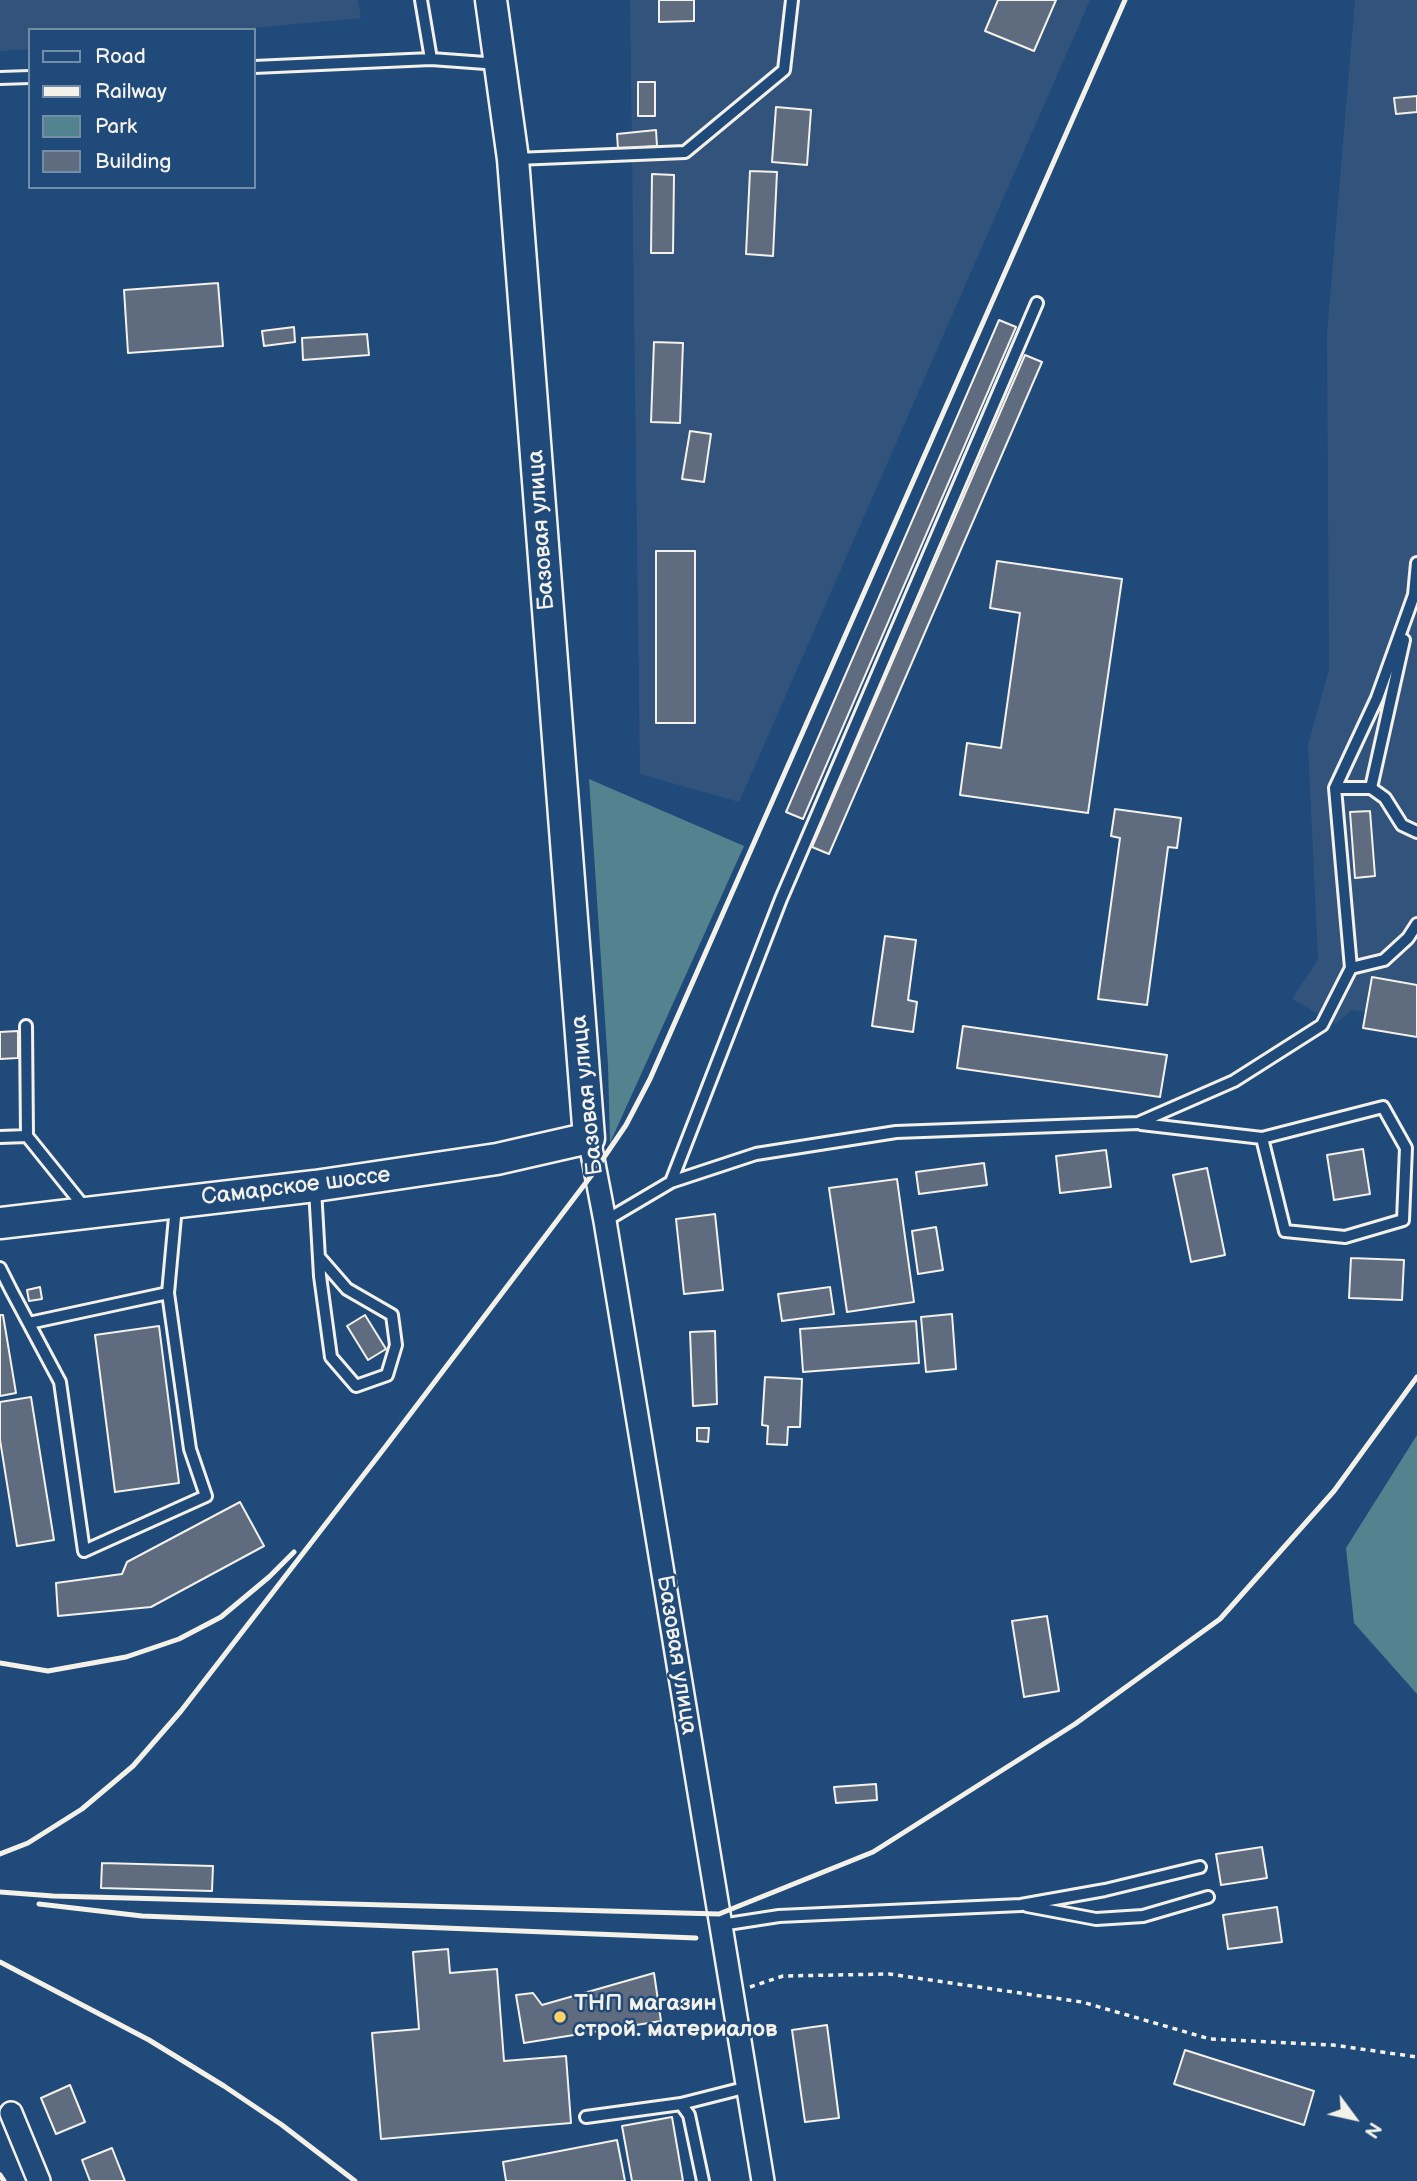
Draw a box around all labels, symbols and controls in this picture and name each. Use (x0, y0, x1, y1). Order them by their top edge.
legend (28, 28, 256, 189)
text: Road (95, 44, 146, 69)
text: Railway (95, 79, 167, 104)
text: Park (95, 114, 137, 139)
text: Building (95, 149, 171, 174)
street label: Базовая улица (523, 449, 561, 611)
street label: Базовая улица (566, 1014, 610, 1176)
street label: Самарское шоссе (200, 1162, 392, 1212)
street label: Базовая улица (650, 1573, 702, 1737)
place label: ТНП магазин строй. материалов (574, 1990, 778, 2044)
marker: ТНП магазин строй. материалов (552, 2009, 568, 2025)
north arrow (1319, 2083, 1389, 2153)
text: N (1358, 2117, 1386, 2142)

